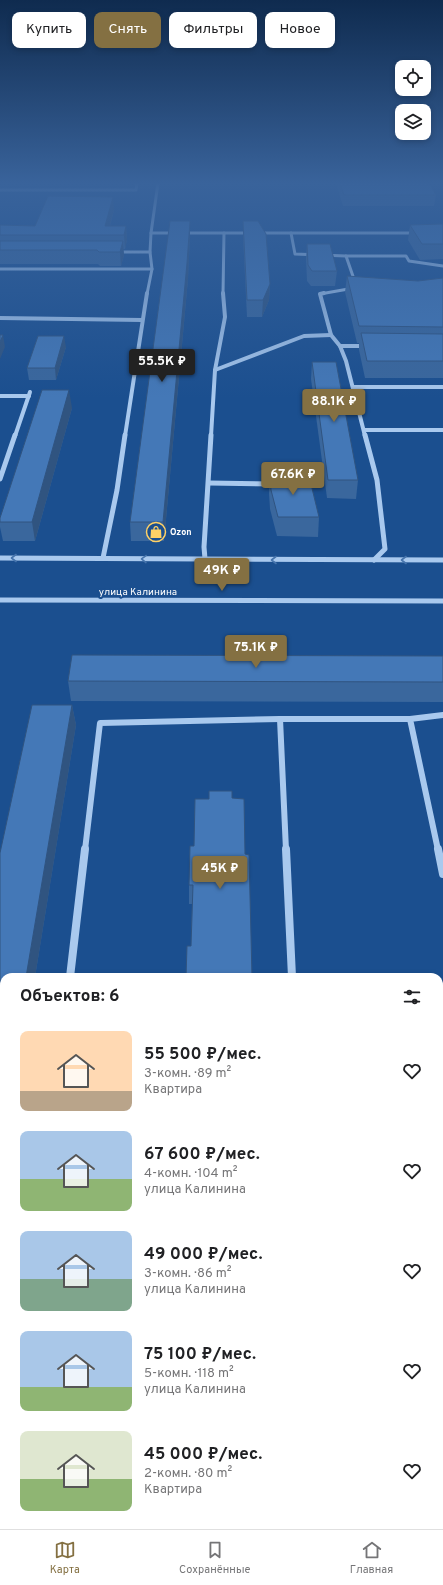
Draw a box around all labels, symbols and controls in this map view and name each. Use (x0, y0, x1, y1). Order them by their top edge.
chip: Купить (12, 12, 86, 48)
chip: Снять (94, 12, 161, 48)
chip: Фильтры (169, 12, 257, 48)
chip: Новое (265, 12, 335, 48)
map controls (395, 60, 431, 140)
button: locate (395, 60, 431, 96)
button: layers (395, 104, 431, 140)
pin: 55.5K ₽ (125, 349, 199, 383)
text: 55.5K ₽ (138, 354, 186, 370)
pin: 88.1K ₽ (297, 389, 371, 423)
text: 88.1K ₽ (311, 394, 357, 410)
pin: 67.6K ₽ (256, 462, 330, 496)
text: 67.6K ₽ (270, 467, 316, 483)
shop icon: Ozon (145, 521, 167, 543)
place label: Ozon (170, 527, 191, 538)
one-way arrow (11, 554, 17, 562)
one-way arrow (141, 555, 147, 563)
one-way arrow (271, 556, 277, 564)
one-way arrow (401, 556, 407, 564)
pin: 49K ₽ (194, 558, 250, 592)
text: 49K ₽ (203, 563, 241, 579)
street label: улица Калинина (99, 586, 177, 599)
pin: 75.1K ₽ (219, 635, 293, 669)
text: 75.1K ₽ (234, 640, 278, 656)
pin: 45K ₽ (192, 856, 248, 890)
text: 45K ₽ (201, 861, 239, 877)
text: Объектов: 6 (20, 986, 120, 1008)
icon: filters (401, 986, 423, 1008)
text: 55 500 ₽/мес. (144, 1044, 261, 1066)
icon: home (52, 1047, 100, 1095)
icon: heart (401, 1060, 423, 1082)
text: 3-комн. · 89 m² (144, 1066, 231, 1082)
text: Квартира (144, 1082, 202, 1098)
text: 67 600 ₽/мес. (144, 1144, 260, 1166)
icon: home (52, 1147, 100, 1195)
icon: heart (401, 1160, 423, 1182)
text: 4-комн. · 104 m² (144, 1166, 237, 1182)
text: улица Калинина (144, 1182, 246, 1198)
text: 49 000 ₽/мес. (144, 1244, 263, 1266)
icon: home (52, 1247, 100, 1295)
icon: heart (401, 1260, 423, 1282)
text: 3-комн. · 86 m² (144, 1266, 232, 1282)
text: улица Калинина (144, 1282, 246, 1298)
text: 75 100 ₽/мес. (144, 1344, 256, 1366)
icon: home (52, 1347, 100, 1395)
icon: heart (401, 1360, 423, 1382)
text: 5-комн. · 118 m² (144, 1366, 234, 1382)
text: улица Калинина (144, 1382, 246, 1398)
text: 45 000 ₽/мес. (144, 1444, 263, 1466)
icon: home (52, 1447, 100, 1495)
icon: heart (401, 1460, 423, 1482)
text: 2-комн. · 80 m² (144, 1466, 232, 1482)
text: Квартира (144, 1482, 202, 1498)
tab: Карта (50, 1539, 80, 1577)
tab: Сохранённые (179, 1539, 250, 1577)
tab: Главная (350, 1539, 393, 1577)

